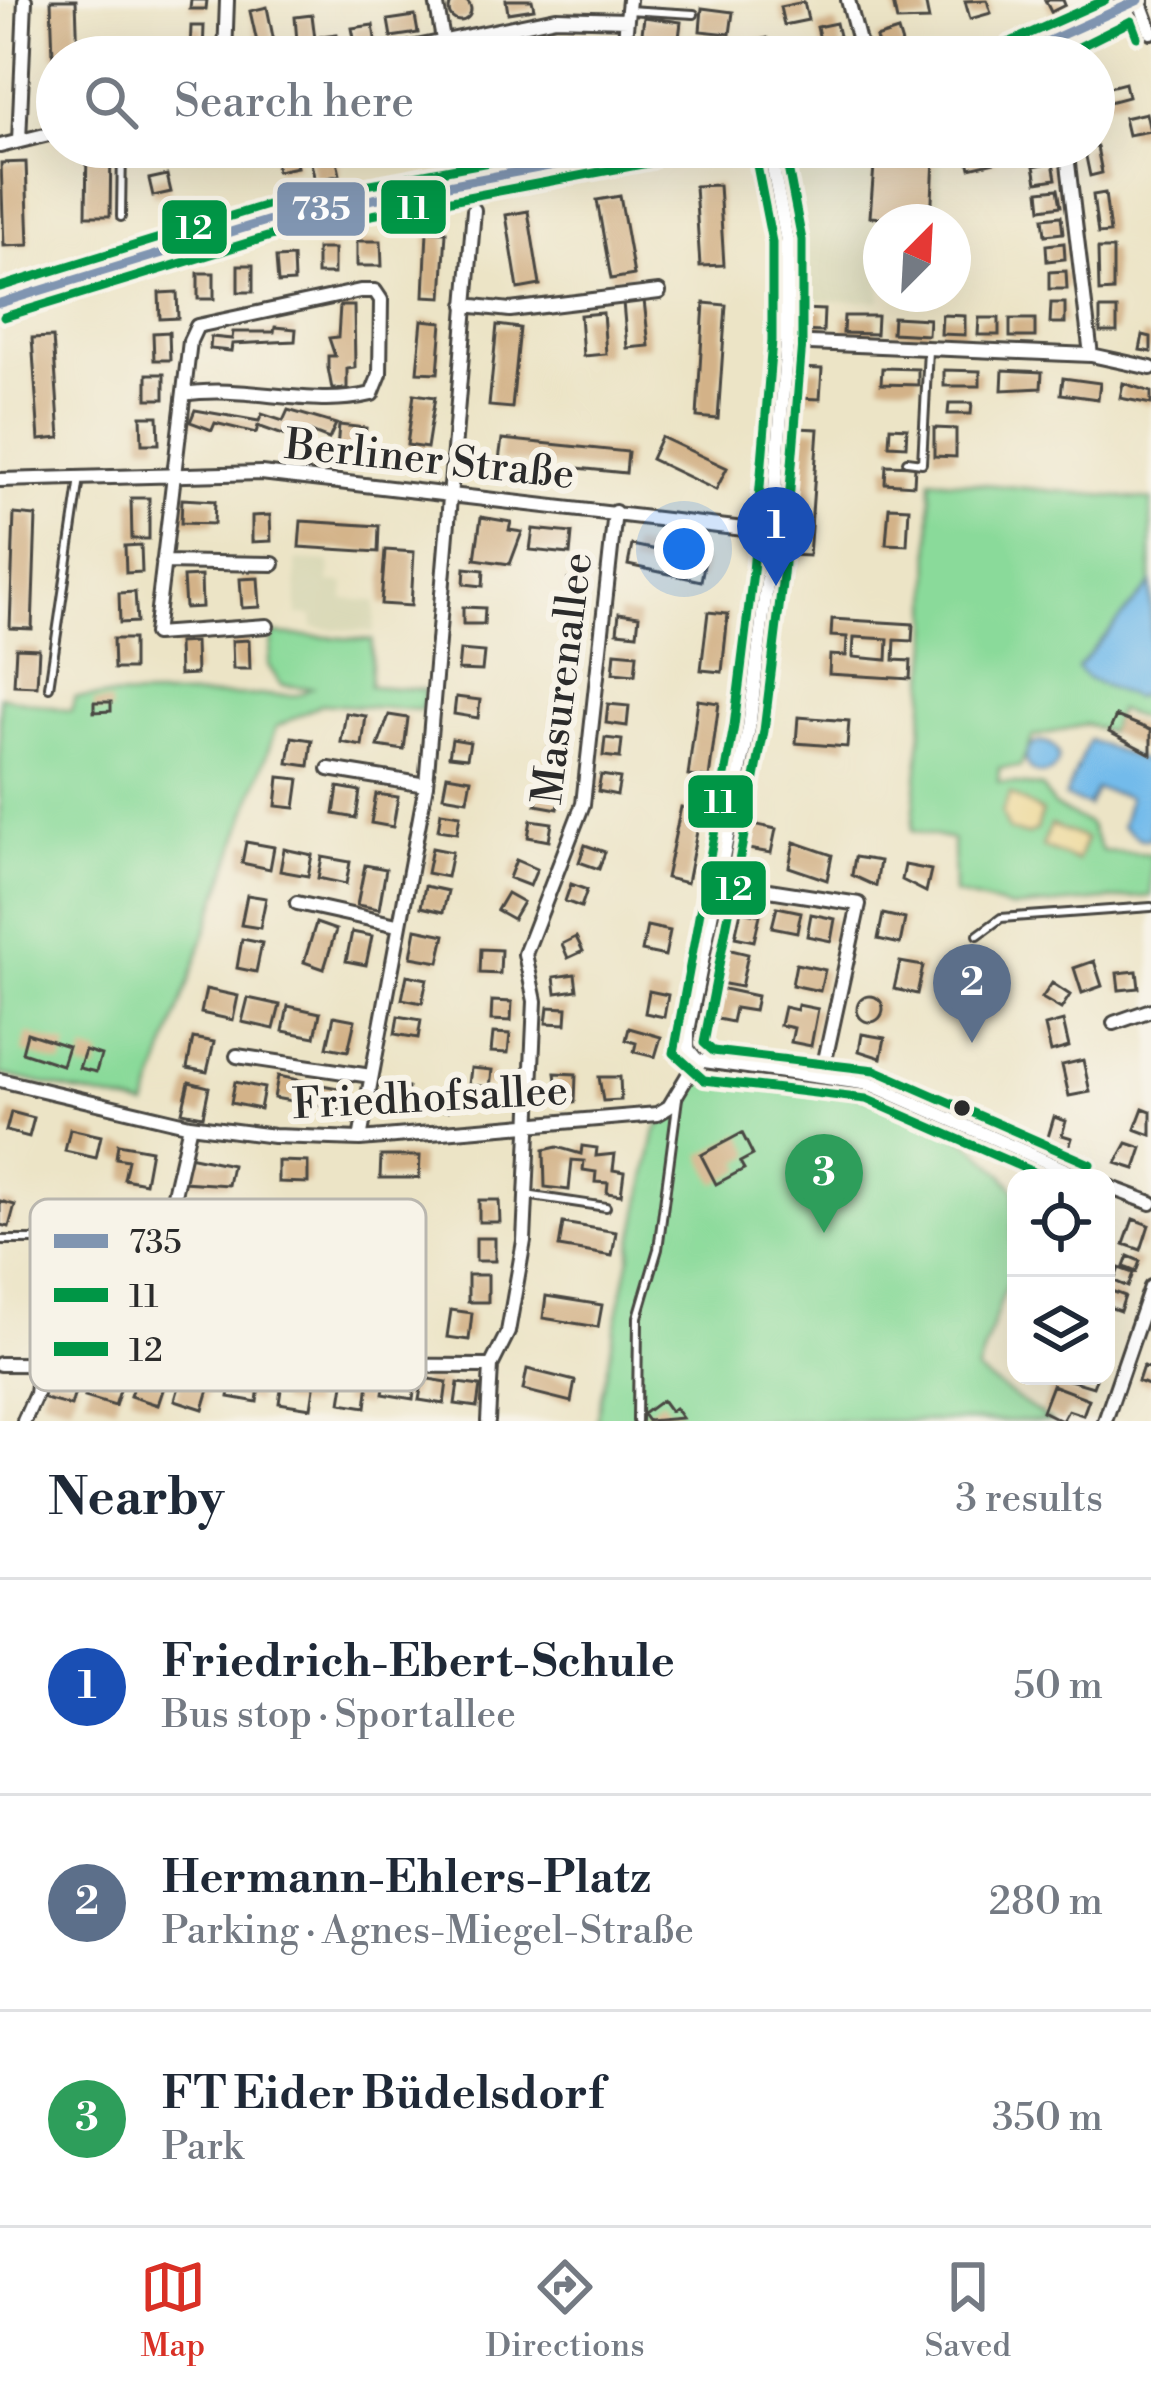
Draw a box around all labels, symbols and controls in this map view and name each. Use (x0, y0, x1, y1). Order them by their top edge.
search box (36, 36, 1115, 168)
icon: search (78, 69, 144, 135)
text: Search here (174, 74, 414, 131)
line badge: 11 (379, 178, 448, 236)
line badge: 735 (275, 180, 367, 238)
text: 11 (397, 189, 430, 230)
text: 735 (291, 190, 351, 231)
line badge: 12 (160, 198, 229, 256)
north arrow (863, 204, 971, 312)
text: 12 (175, 209, 213, 250)
street label: Berliner Straße (282, 419, 577, 502)
pin: 1 (737, 487, 815, 586)
your location (654, 519, 714, 579)
street label: Masurenallee (522, 549, 605, 807)
line badge: 11 (686, 773, 755, 830)
text: 11 (704, 783, 737, 824)
line badge: 12 (699, 859, 768, 917)
text: 12 (715, 870, 753, 911)
pin: 2 (933, 944, 1011, 1043)
street label: Friedhofsallee (291, 1065, 569, 1132)
unlabelled marker (951, 1097, 973, 1119)
pin: 3 (785, 1134, 863, 1233)
map controls (1007, 1169, 1115, 1385)
button: locate (1007, 1169, 1115, 1277)
legend (30, 1199, 426, 1391)
text: 735 (129, 1223, 182, 1264)
text: 11 (129, 1277, 159, 1318)
button: layers (1007, 1277, 1115, 1385)
text: 12 (129, 1331, 163, 1372)
text: Nearby (48, 1467, 224, 1531)
text: 3 results (955, 1475, 1103, 1524)
text: Friedrich-Ebert-Schule (162, 1634, 675, 1691)
text: 1 (78, 1662, 96, 1711)
text: 50 m (1013, 1662, 1103, 1711)
text: Bus stop · Sportallee (162, 1691, 516, 1740)
text: Hermann-Ehlers-Platz (162, 1850, 651, 1907)
text: 2 (75, 1878, 99, 1927)
text: 280 m (989, 1878, 1103, 1927)
text: Parking · Agnes-Miegel-Straße (162, 1907, 694, 1956)
text: FT Eider Büdelsdorf (162, 2066, 604, 2123)
text: 3 (75, 2094, 99, 2143)
text: 350 m (992, 2094, 1103, 2143)
text: Park (162, 2123, 243, 2172)
tab: Map (140, 2254, 206, 2367)
tab: Directions (486, 2254, 645, 2367)
tab: Saved (924, 2254, 1011, 2367)

